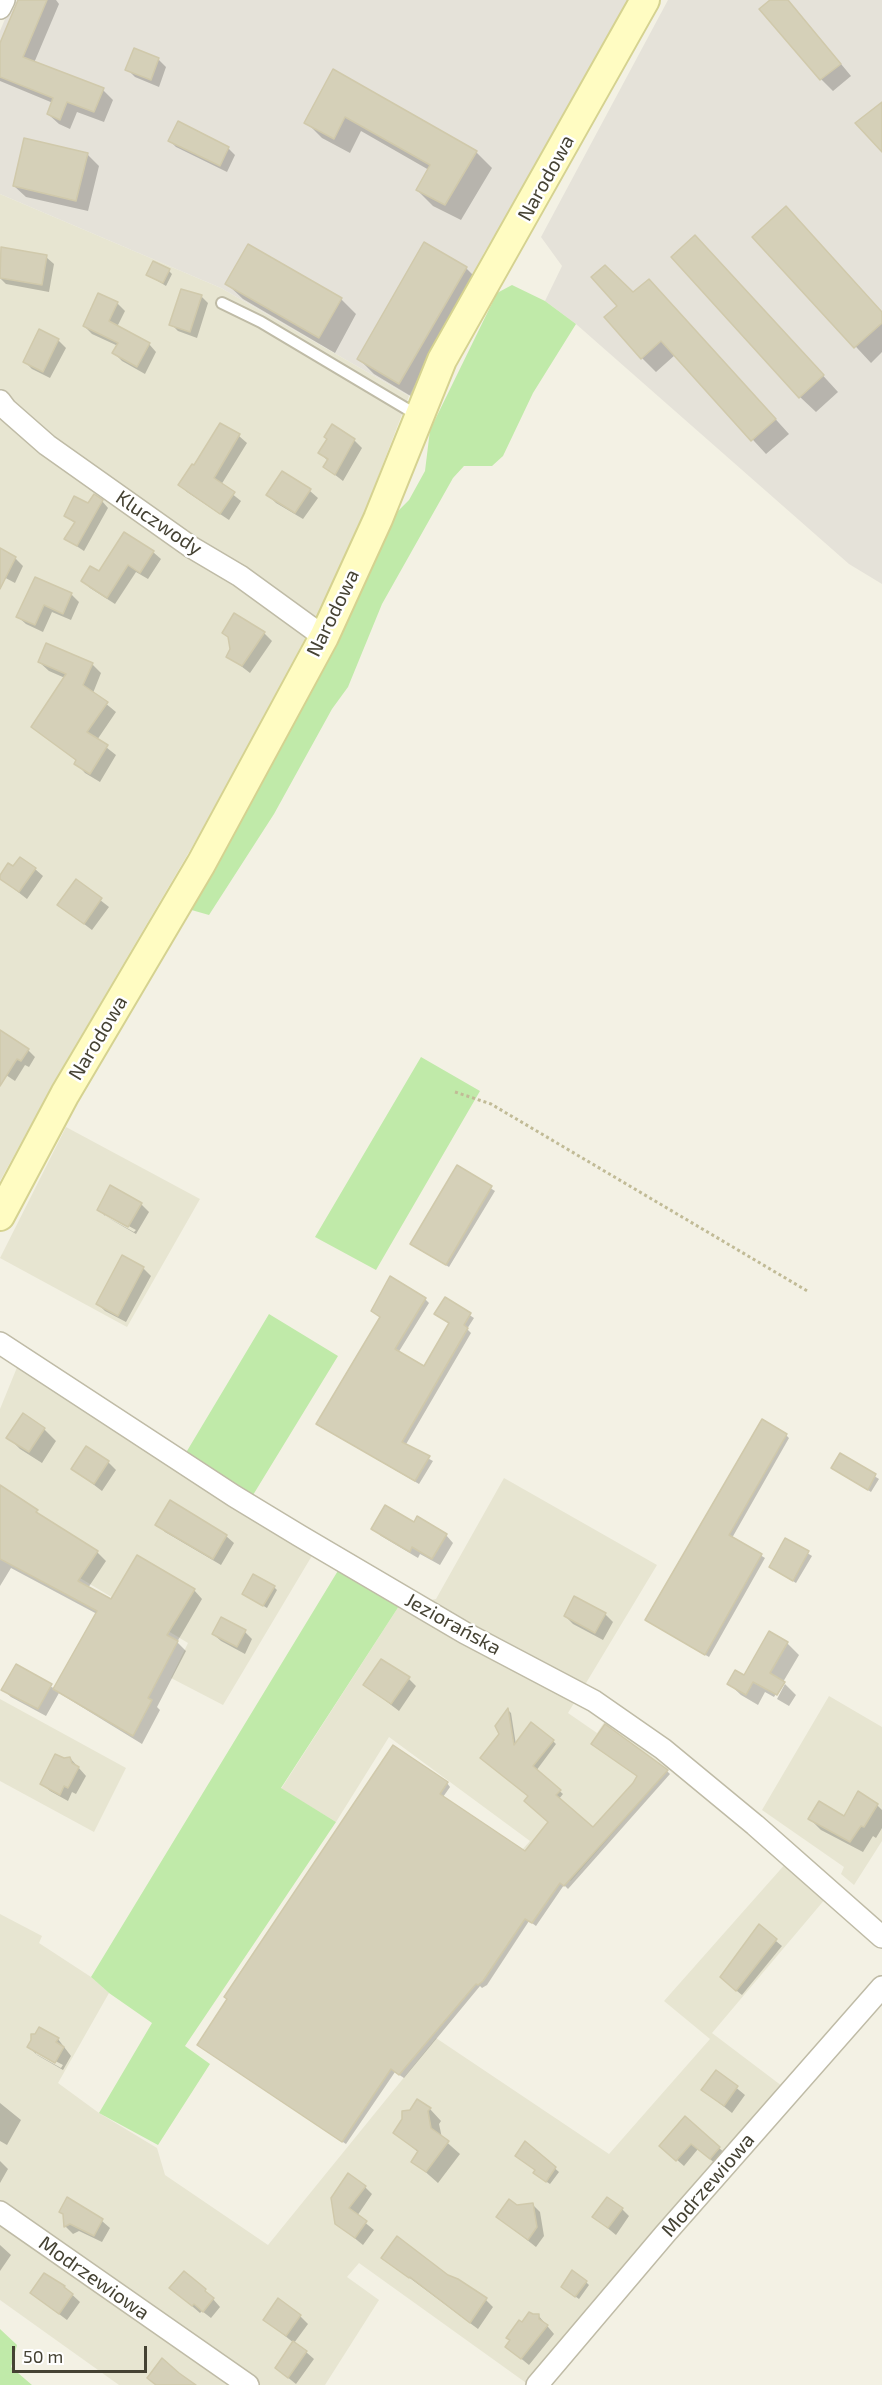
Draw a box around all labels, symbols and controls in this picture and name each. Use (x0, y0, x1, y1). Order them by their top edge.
street label: Narodowa (513, 131, 579, 225)
street label: Kluczwody (111, 485, 207, 561)
street label: Narodowa (302, 565, 364, 661)
street label: Narodowa (63, 991, 133, 1085)
street label: Jeziorańska (401, 1588, 505, 1660)
street label: Modrzewiowa (656, 2128, 760, 2242)
street label: Modrzewiowa (34, 2231, 154, 2325)
scale bar (15, 2334, 150, 2372)
text: 50 m (23, 2345, 63, 2367)

